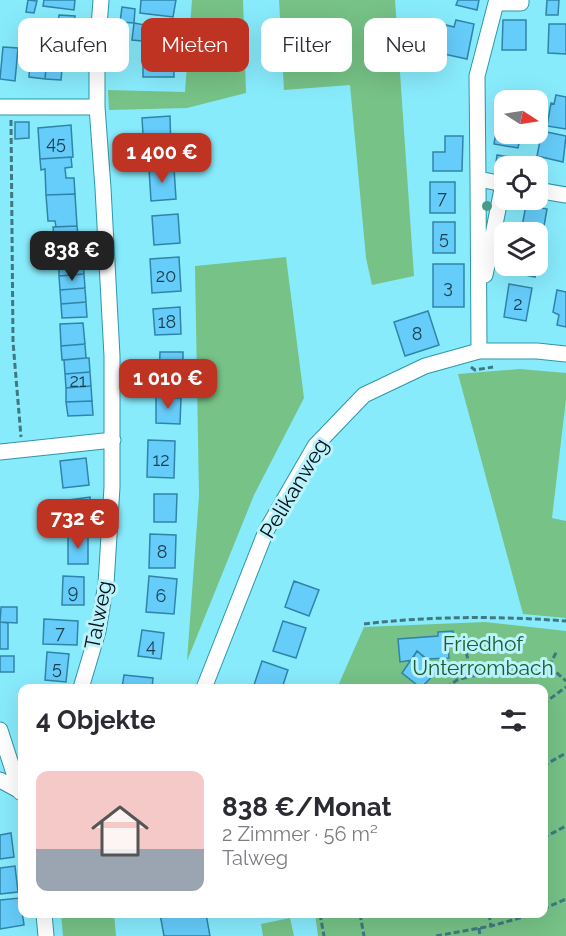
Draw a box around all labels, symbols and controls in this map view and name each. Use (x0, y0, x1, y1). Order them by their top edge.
chip: Kaufen (18, 18, 129, 72)
chip: Mieten (141, 18, 249, 72)
chip: Filter (261, 18, 352, 72)
chip: Neu (364, 18, 447, 72)
north arrow (494, 90, 548, 144)
map controls (494, 90, 548, 276)
house number: 45 (46, 132, 66, 153)
pin: 1 400 € (107, 133, 217, 184)
text: 1 400 € (126, 140, 198, 164)
button: locate (494, 156, 548, 210)
house number: 7 (437, 187, 447, 208)
button: layers (494, 222, 548, 276)
house number: 5 (439, 227, 449, 248)
pin: 838 € (30, 231, 114, 282)
text: 838 € (44, 238, 100, 262)
house number: 20 (156, 265, 176, 286)
house number: 3 (443, 276, 453, 297)
house number: 2 (513, 293, 523, 314)
house number: 18 (158, 311, 176, 332)
house number: 8 (412, 323, 422, 344)
pin: 1 010 € (113, 359, 223, 410)
text: 1 010 € (133, 366, 203, 390)
house number: 21 (69, 370, 87, 391)
street label: Pelikanweg (254, 434, 334, 542)
house number: 12 (152, 449, 170, 470)
pin: 732 € (36, 499, 120, 550)
text: 732 € (51, 506, 105, 530)
house number: 8 (157, 541, 167, 562)
street label: Talweg (79, 579, 117, 651)
house number: 9 (68, 581, 78, 602)
house number: 6 (156, 585, 167, 606)
house number: 7 (55, 622, 65, 643)
park label: Friedhof Unterrombach (412, 631, 554, 680)
house number: 4 (146, 635, 156, 656)
house number: 5 (52, 657, 62, 678)
icon: filters (497, 704, 530, 737)
text: 4 Objekte (36, 705, 155, 735)
text: 838 €/Monat (222, 792, 392, 822)
icon: home (84, 795, 156, 867)
text: 2 Zimmer · 56 m² (222, 822, 378, 846)
text: Talweg (222, 846, 288, 870)

